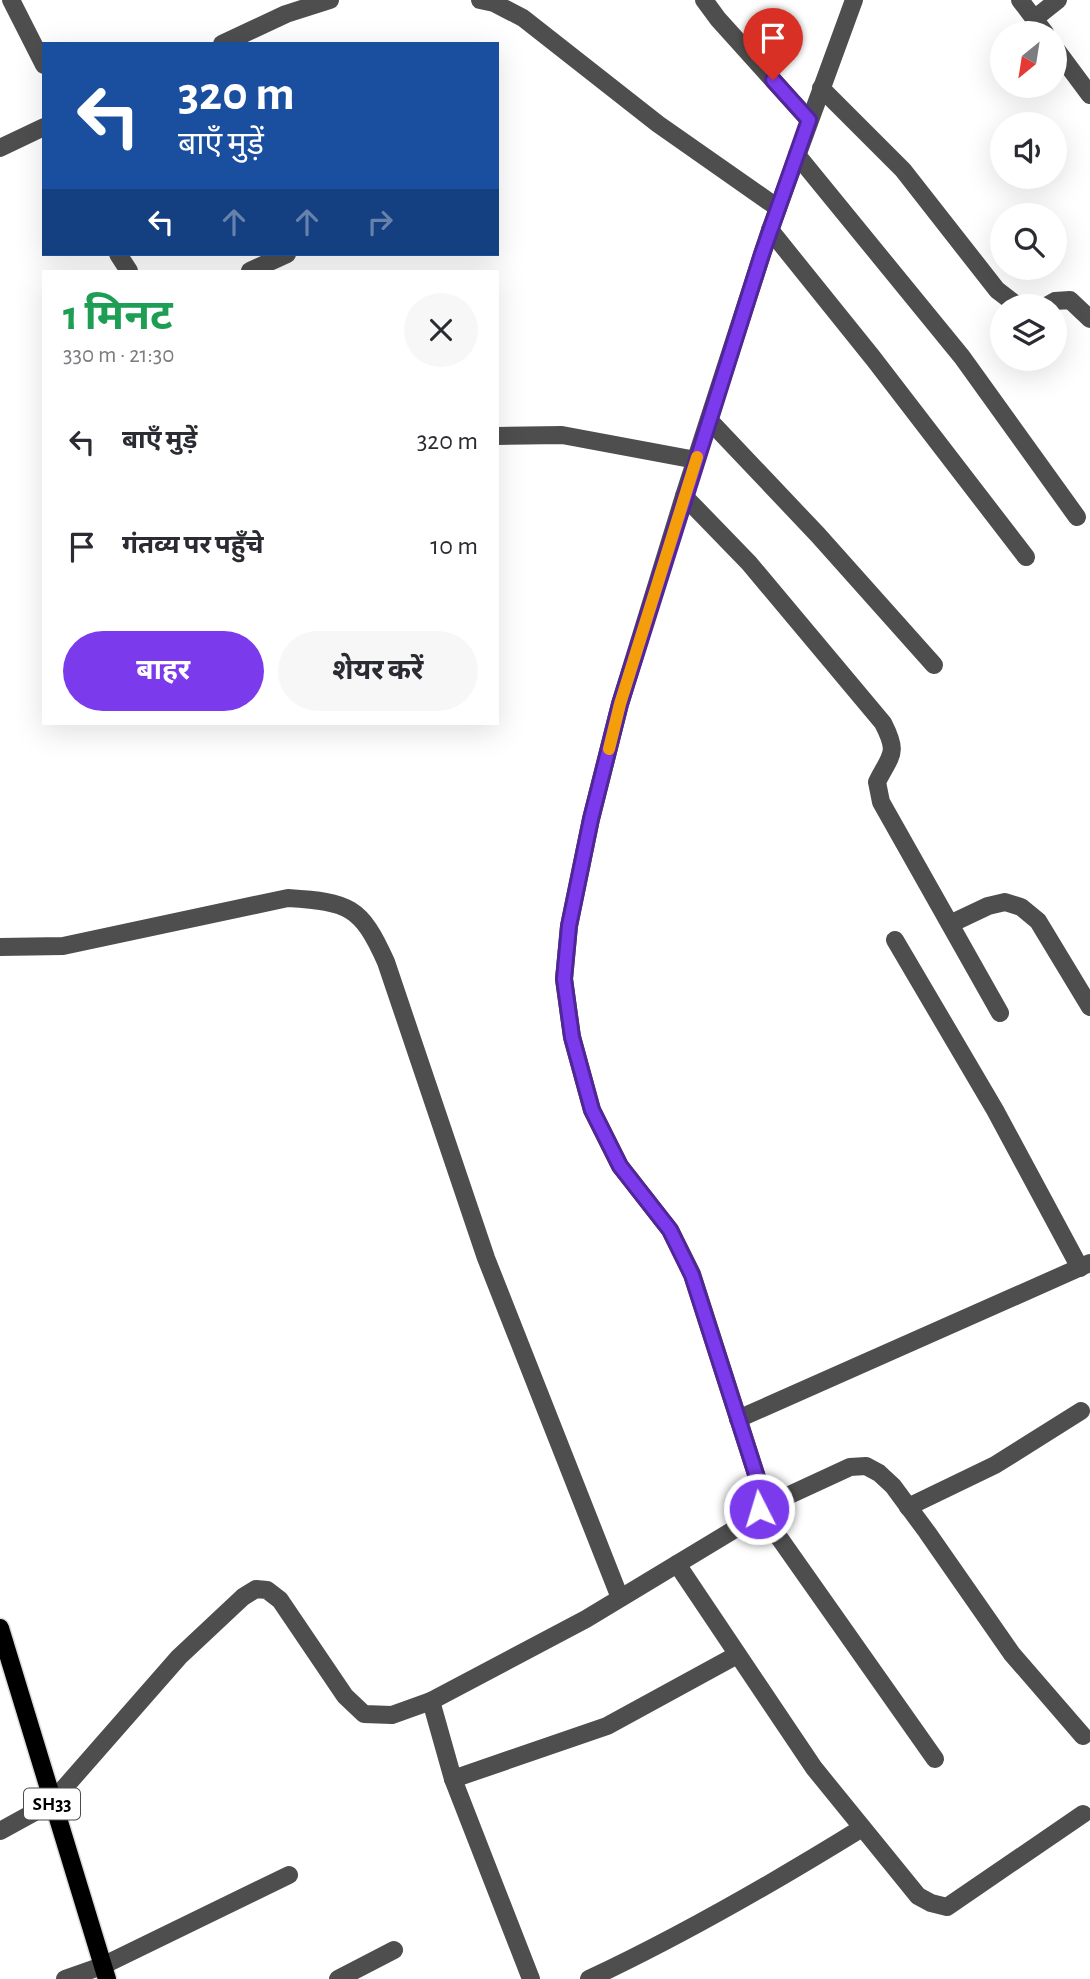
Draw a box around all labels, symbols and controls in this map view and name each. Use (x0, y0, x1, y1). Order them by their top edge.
pin (743, 8, 803, 80)
icon: arrive (754, 19, 792, 57)
north arrow (990, 21, 1068, 98)
map controls (990, 21, 1067, 371)
icon: left (63, 70, 154, 161)
text: 320 m (178, 70, 295, 119)
button: sound (990, 112, 1067, 189)
text: बाएँ मुड़ें (178, 128, 264, 160)
icon: left (142, 203, 180, 241)
icon: ahead (215, 203, 253, 241)
icon: ahead (288, 203, 326, 241)
icon: right (361, 203, 399, 241)
button: search (990, 203, 1067, 280)
button: close (404, 293, 478, 367)
button: layers (990, 294, 1067, 371)
text: 1 मिनट (63, 295, 173, 337)
text: 330 m · 21:30 (63, 344, 174, 367)
icon: left (63, 423, 101, 461)
text: बाएँ मुड़ें (122, 427, 197, 453)
text: 320 m (417, 428, 478, 454)
icon: arrive (63, 528, 101, 566)
text: गंतव्य पर पहुँचे (122, 532, 264, 558)
text: 10 m (430, 533, 478, 559)
button: बाहर (63, 631, 264, 711)
button: शेयर करें (278, 631, 478, 711)
position arrow (722, 1472, 796, 1546)
road number: SH33 (24, 1788, 80, 1820)

